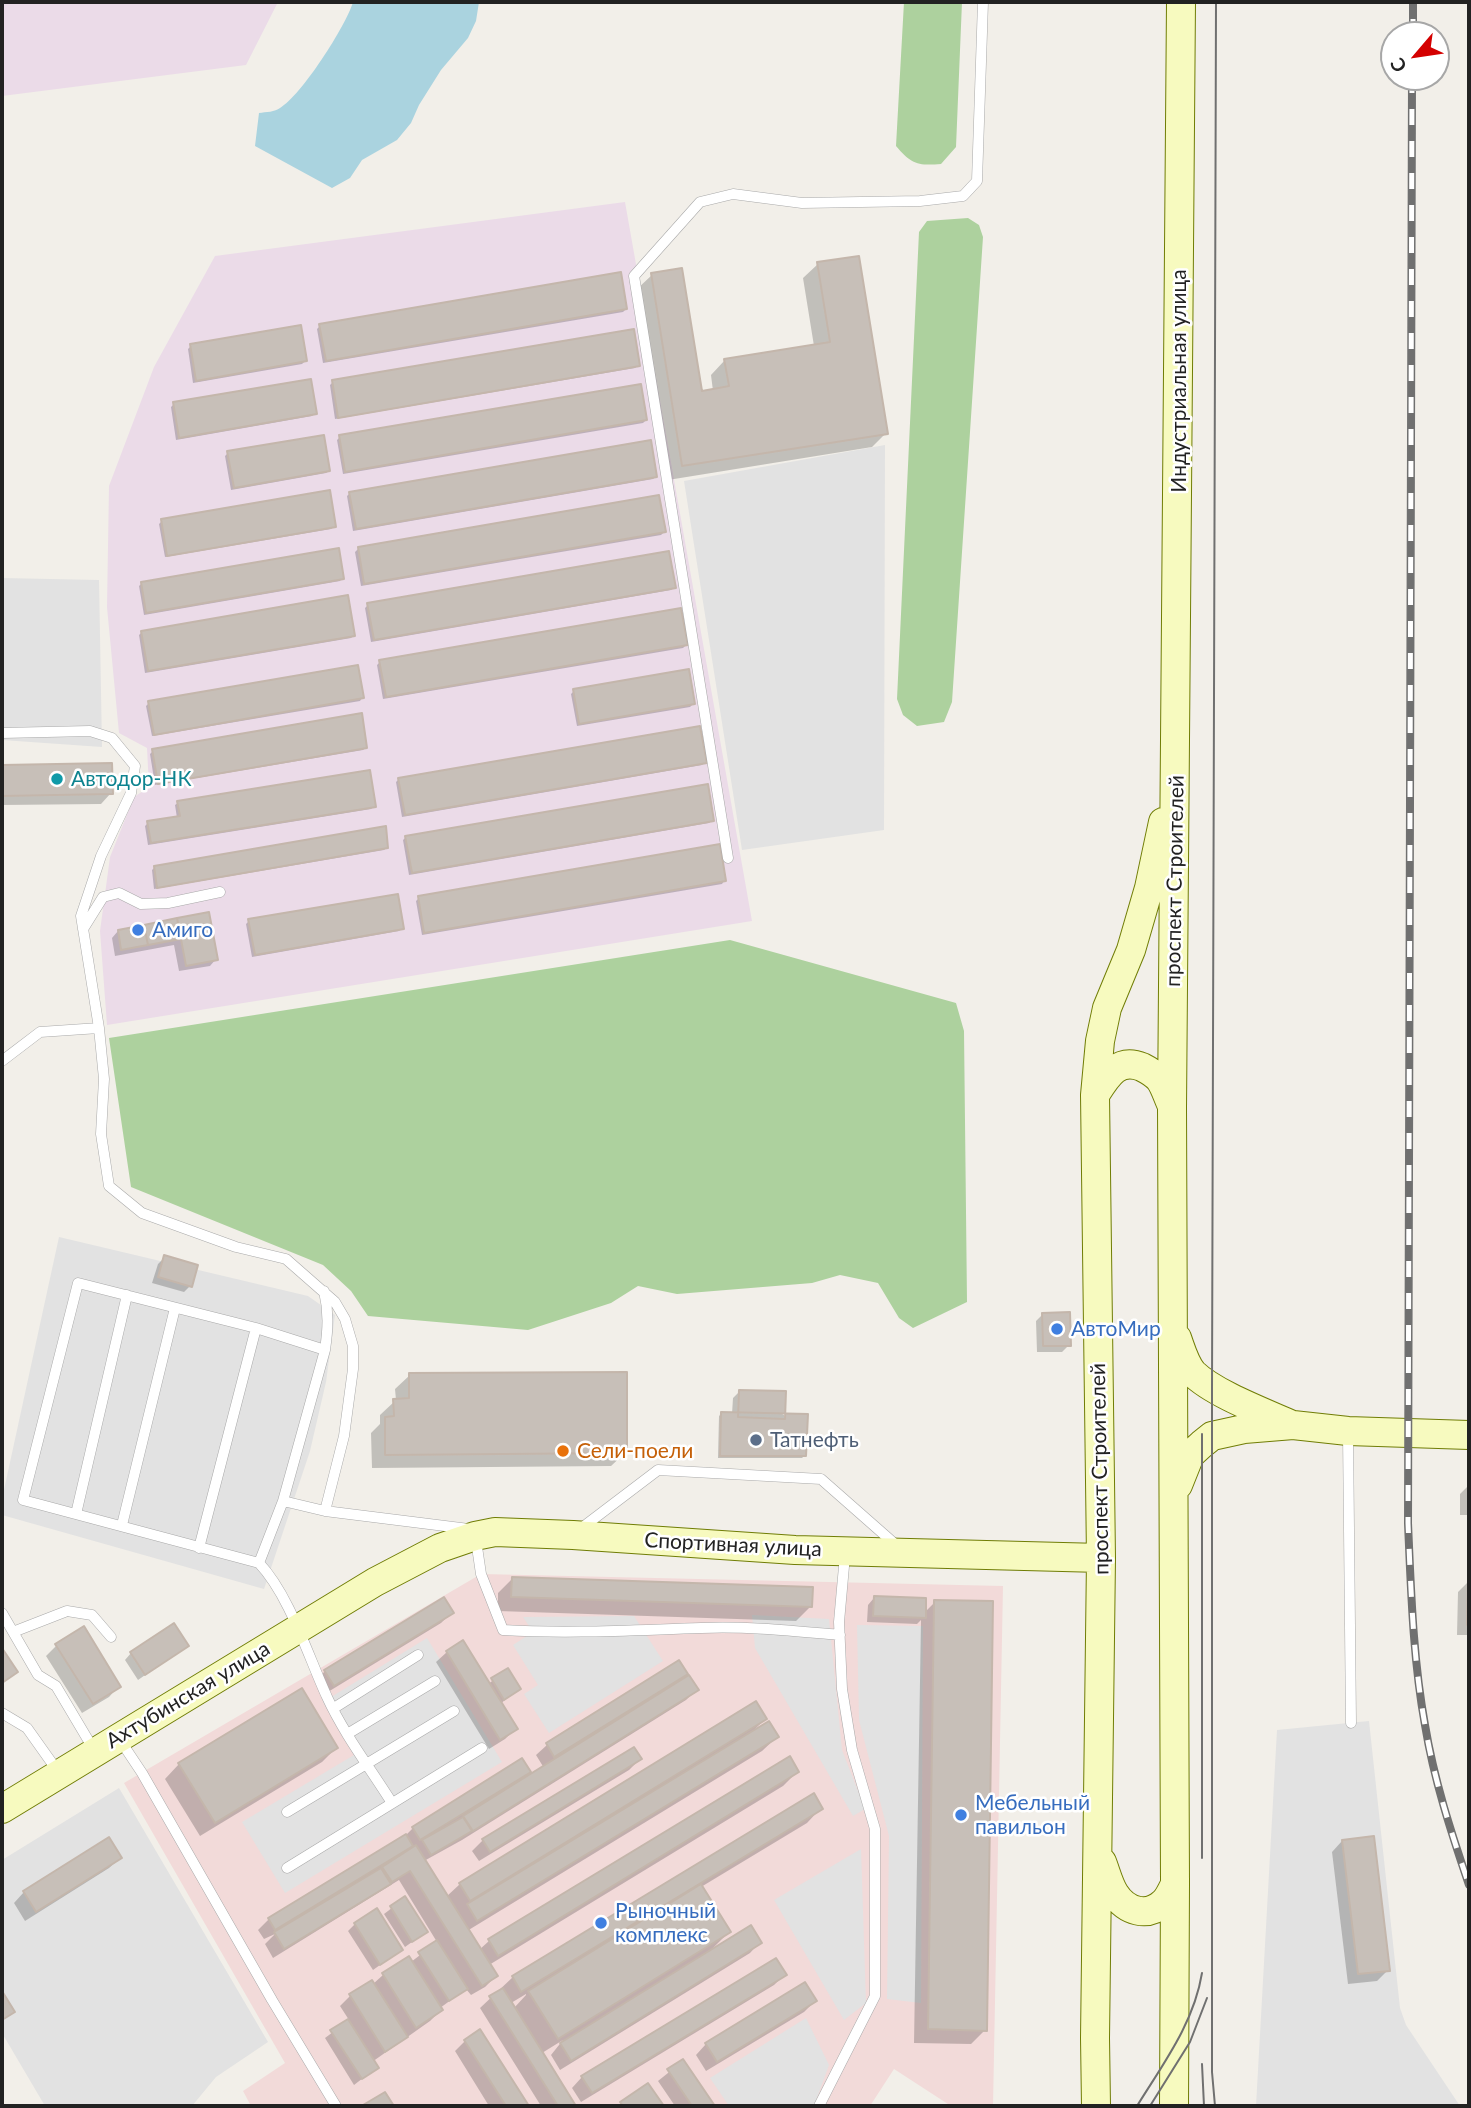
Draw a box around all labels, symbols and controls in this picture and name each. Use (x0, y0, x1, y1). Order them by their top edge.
north arrow (1380, 21, 1450, 91)
text: С (1385, 54, 1411, 77)
street label: Индустриальная улица (1166, 269, 1192, 493)
place label: Автодор-НК (71, 766, 191, 792)
marker: Автодор-НК (49, 771, 65, 787)
street label: проспект Строителей (1161, 775, 1189, 987)
place label: Амиго (152, 917, 213, 943)
marker: Амиго (130, 922, 146, 938)
place label: АвтоМир (1071, 1316, 1161, 1342)
marker: АвтоМир (1049, 1321, 1065, 1337)
street label: проспект Строителей (1086, 1363, 1114, 1575)
place label: Татнефть (770, 1427, 859, 1453)
marker: Татнефть (748, 1432, 764, 1448)
place label: Сели-поели (577, 1438, 693, 1464)
marker: Сели-поели (555, 1443, 571, 1459)
street label: Спортивная улица (644, 1528, 822, 1562)
street label: Ахтубинская улица (101, 1636, 275, 1754)
place label: Мебельный павильон (975, 1790, 1090, 1840)
marker: Мебельный павильон (953, 1807, 969, 1823)
place label: Рыночный комплекс (615, 1898, 716, 1948)
marker: Рыночный комплекс (593, 1915, 609, 1931)

